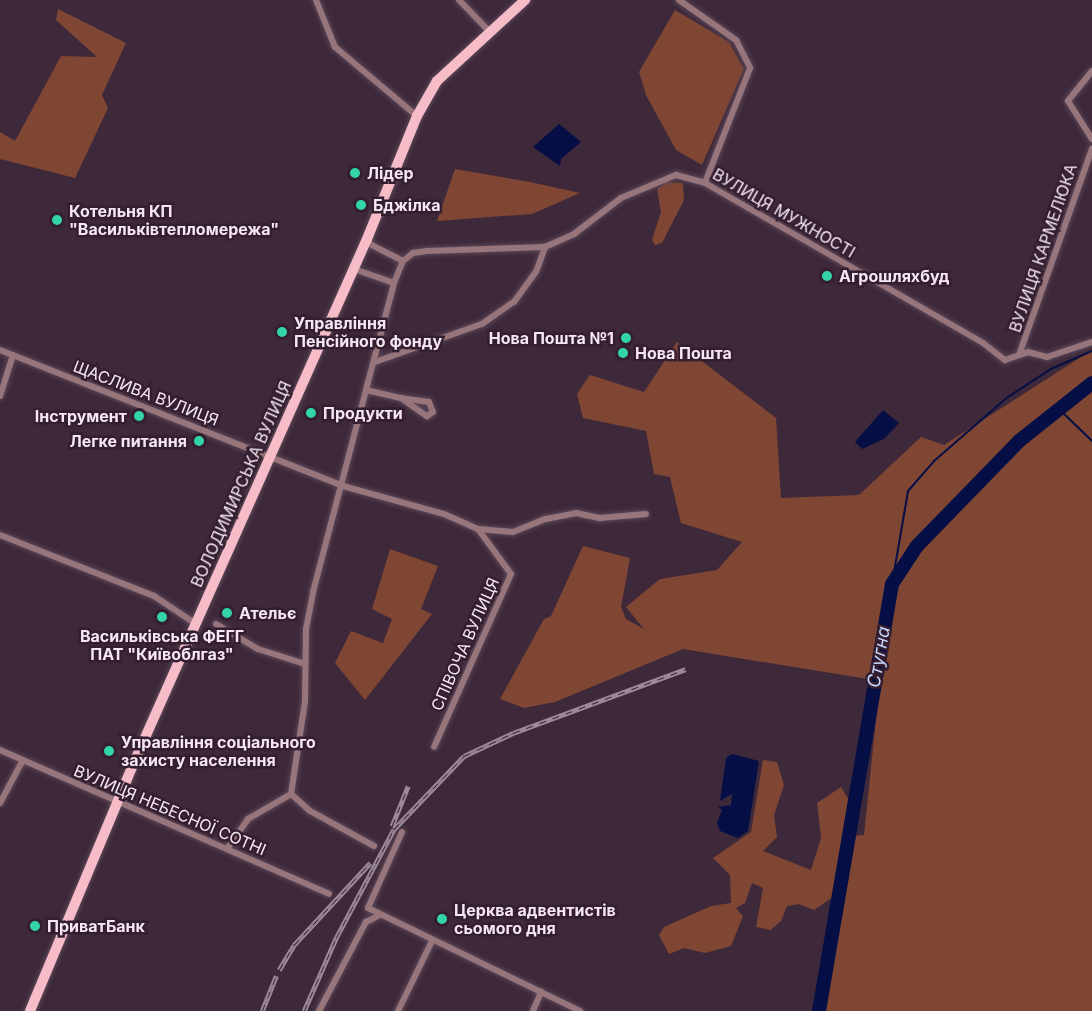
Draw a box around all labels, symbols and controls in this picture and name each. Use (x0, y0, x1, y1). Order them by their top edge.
street label: ВУЛИЦЯ КАРМЕЛЮКА (1005, 161, 1081, 335)
place label: Лідер (367, 163, 414, 183)
street label: ВУЛИЦЯ МУЖНОСТІ (709, 164, 859, 262)
marker: Лідер (348, 166, 362, 180)
place label: Бджілка (373, 195, 440, 215)
marker: Бджілка (354, 198, 368, 212)
place label: Котельня КП "Васильківтепломережа" (69, 201, 279, 239)
marker: Котельня КП "Васильківтепломережа" (50, 213, 64, 227)
place label: Агрошляхбуд (839, 266, 950, 286)
marker: Агрошляхбуд (820, 269, 834, 283)
place label: Управління Пенсійного фонду (294, 313, 442, 351)
marker: Управління Пенсійного фонду (275, 325, 289, 339)
place label: Нова Пошта №1 (489, 328, 614, 348)
marker: Нова Пошта №1 (619, 331, 633, 345)
place label: Нова Пошта (635, 343, 732, 363)
marker: Нова Пошта (616, 346, 630, 360)
street label: ЩАСЛИВА ВУЛИЦЯ (71, 356, 221, 430)
street label: ВОЛОДИМИРСЬКА ВУЛИЦЯ (187, 378, 295, 590)
place label: Продукти (323, 403, 403, 423)
place label: Інструмент (35, 406, 127, 426)
marker: Продукти (304, 406, 318, 420)
marker: Інструмент (132, 409, 146, 423)
place label: Легке питання (70, 431, 187, 451)
marker: Легке питання (192, 434, 206, 448)
street label: СПІВОЧА ВУЛИЦЯ (427, 574, 503, 714)
place label: Ательє (239, 603, 296, 623)
marker: Ательє (220, 606, 234, 620)
marker: Васильківська ФЕГГ ПАТ "Київоблгаз" (155, 610, 169, 624)
water label: Стугна (863, 625, 895, 689)
place label: Васильківська ФЕГГ ПАТ "Київоблгаз" (80, 626, 244, 664)
place label: Управління соціального захисту населення (121, 732, 316, 770)
marker: Управління соціального захисту населення (102, 744, 116, 758)
street label: ВУЛИЦЯ НЕБЕСНОЇ СОТНІ (71, 761, 269, 859)
place label: Церква адвентистів сьомого дня (454, 900, 616, 938)
marker: Церква адвентистів сьомого дня (435, 912, 449, 926)
place label: ПриватБанк (47, 916, 145, 936)
marker: ПриватБанк (28, 919, 42, 933)

